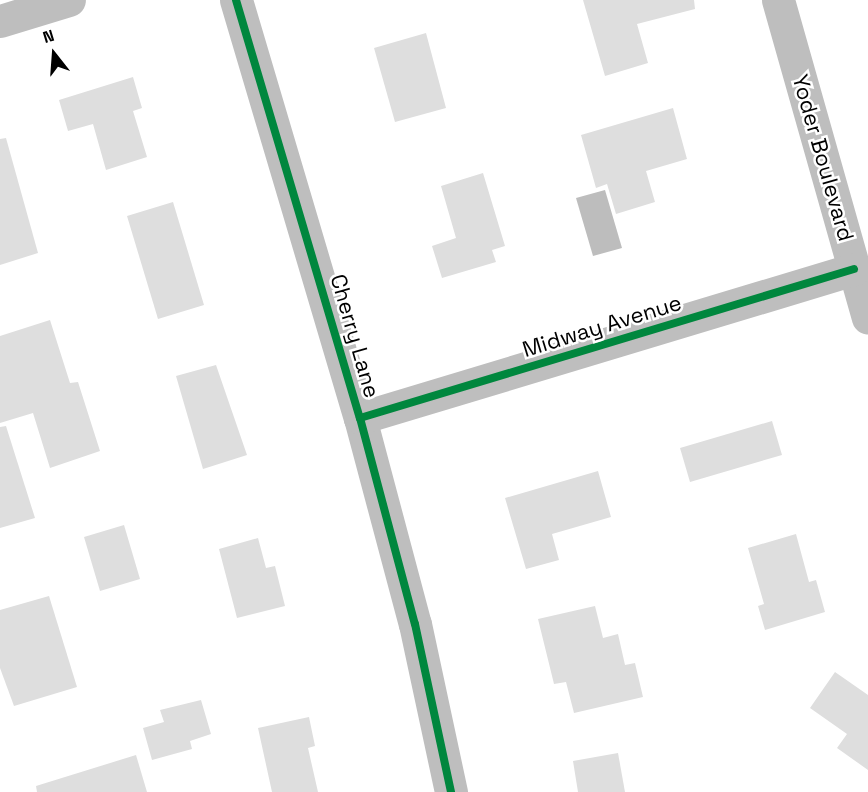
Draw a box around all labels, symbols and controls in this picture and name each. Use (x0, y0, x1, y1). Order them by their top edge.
north arrow (24, 24, 84, 84)
text: N (40, 25, 57, 48)
street label: Yoder Boulevard (787, 72, 859, 244)
street label: Cherry Lane (325, 271, 385, 401)
street label: Midway Avenue (519, 289, 685, 363)

